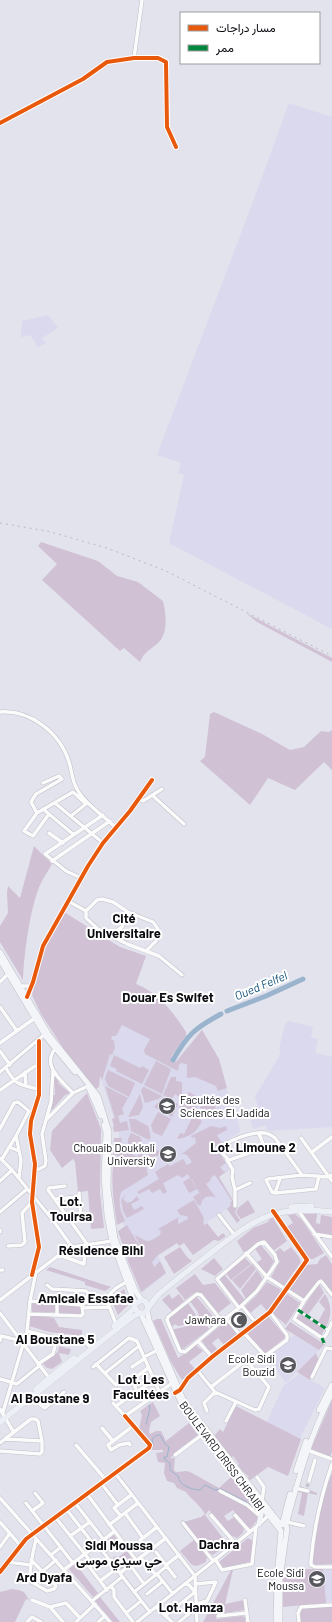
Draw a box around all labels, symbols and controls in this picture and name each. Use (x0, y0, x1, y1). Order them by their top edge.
legend (180, 12, 320, 64)
text: مسار دراجات (216, 20, 276, 36)
text: ممر (215, 40, 234, 56)
district label: Cité Universitaire (87, 910, 161, 941)
water label: Oued Felfel (232, 968, 289, 1002)
district label: Douar Es Swifet (122, 989, 214, 1005)
place label: Facultés des Sciences El Jadida (180, 1093, 269, 1119)
school or university icon: Facultés des Sciences El Jadida (157, 1096, 177, 1116)
district label: Lot. Limoune 2 (210, 1139, 296, 1155)
place label: Chouaib Doukkali University (73, 1141, 155, 1167)
school or university icon: Chouaib Doukkali University (158, 1144, 178, 1164)
district label: Lot. Touirsa (50, 1193, 92, 1224)
district label: Résidence Bihi (59, 1242, 143, 1258)
district label: Amicale Essafae (38, 1290, 134, 1306)
mosque icon: Jawhara (229, 1310, 249, 1330)
place label: Jawhara (185, 1313, 226, 1326)
district label: Al Boustane 5 (16, 1331, 94, 1347)
place label: Ecole Sidi Bouzid (228, 1352, 275, 1378)
school or university icon: Ecole Sidi Bouzid (278, 1355, 298, 1375)
district label: Lot. Les Facultées (113, 1371, 170, 1402)
district label: Al Boustane 9 (11, 1390, 90, 1406)
street label: BOULEVARD DRISS CHRAIBI (177, 1398, 268, 1513)
district label: Dachra (199, 1536, 239, 1552)
district label: Sidi Moussa حي سيدي موسى (76, 1537, 162, 1571)
place label: Ecole Sidi Moussa (257, 1566, 304, 1592)
district label: Ard Dyafa (16, 1569, 72, 1585)
school or university icon: Ecole Sidi Moussa (307, 1569, 327, 1589)
district label: Lot. Hamza (159, 1599, 223, 1615)

